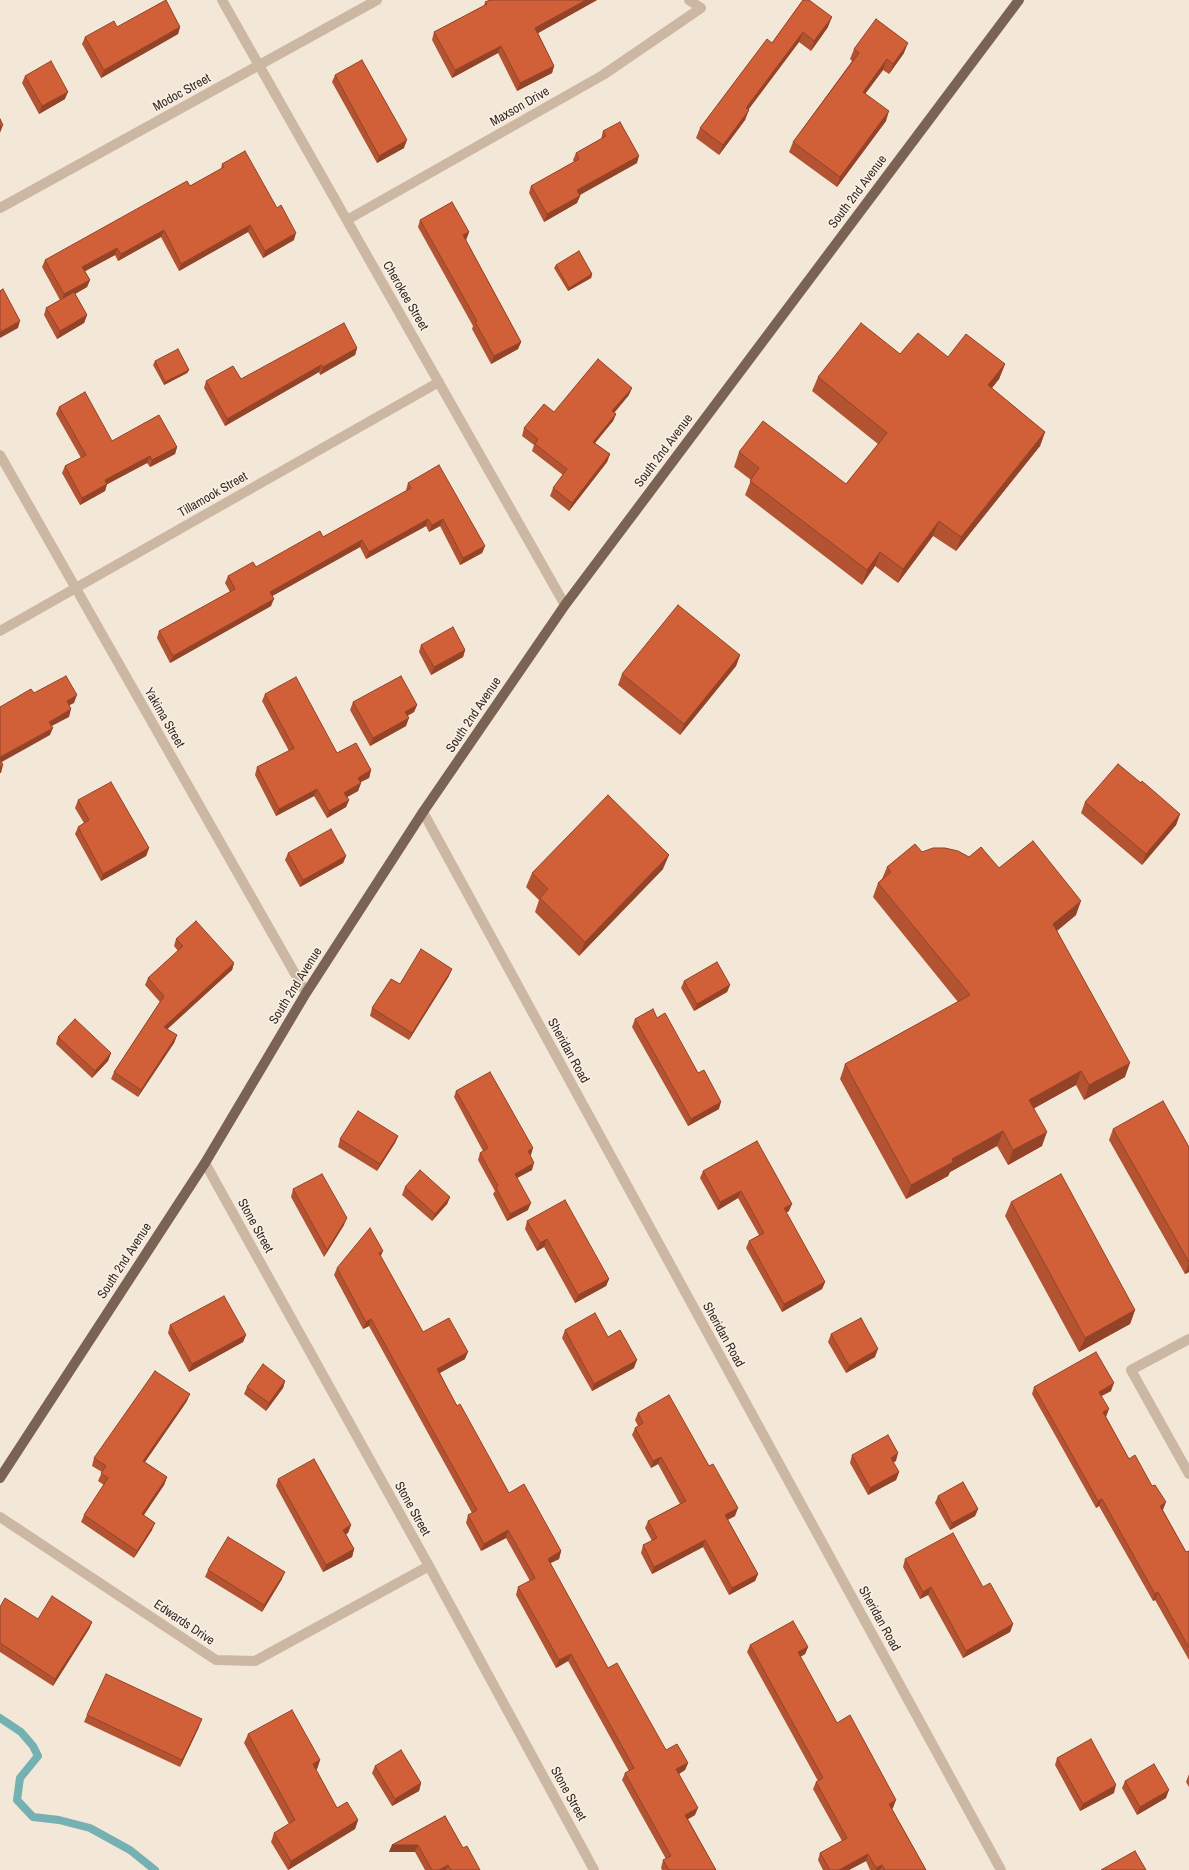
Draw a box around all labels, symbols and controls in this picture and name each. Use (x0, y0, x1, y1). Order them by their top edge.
street label: Modoc Street (150, 71, 214, 115)
street label: Maxson Drive (488, 84, 552, 130)
street label: South 2nd Avenue (825, 152, 891, 232)
street label: Cherokee Street (379, 258, 431, 334)
street label: South 2nd Avenue (631, 411, 697, 491)
street label: Tillamook Street (176, 469, 250, 521)
street label: South 2nd Avenue (443, 674, 505, 756)
street label: Yakima Street (141, 685, 187, 751)
street label: South 2nd Avenue (266, 945, 326, 1027)
street label: Sheridan Road (544, 1016, 592, 1086)
street label: Stone Street (234, 1196, 276, 1256)
street label: South 2nd Avenue (95, 1220, 155, 1302)
street label: Sheridan Road (699, 1300, 747, 1370)
street label: Stone Street (391, 1479, 433, 1539)
street label: Sheridan Road (855, 1584, 903, 1654)
street label: Edwards Drive (151, 1597, 217, 1649)
street label: Stone Street (547, 1764, 589, 1824)

